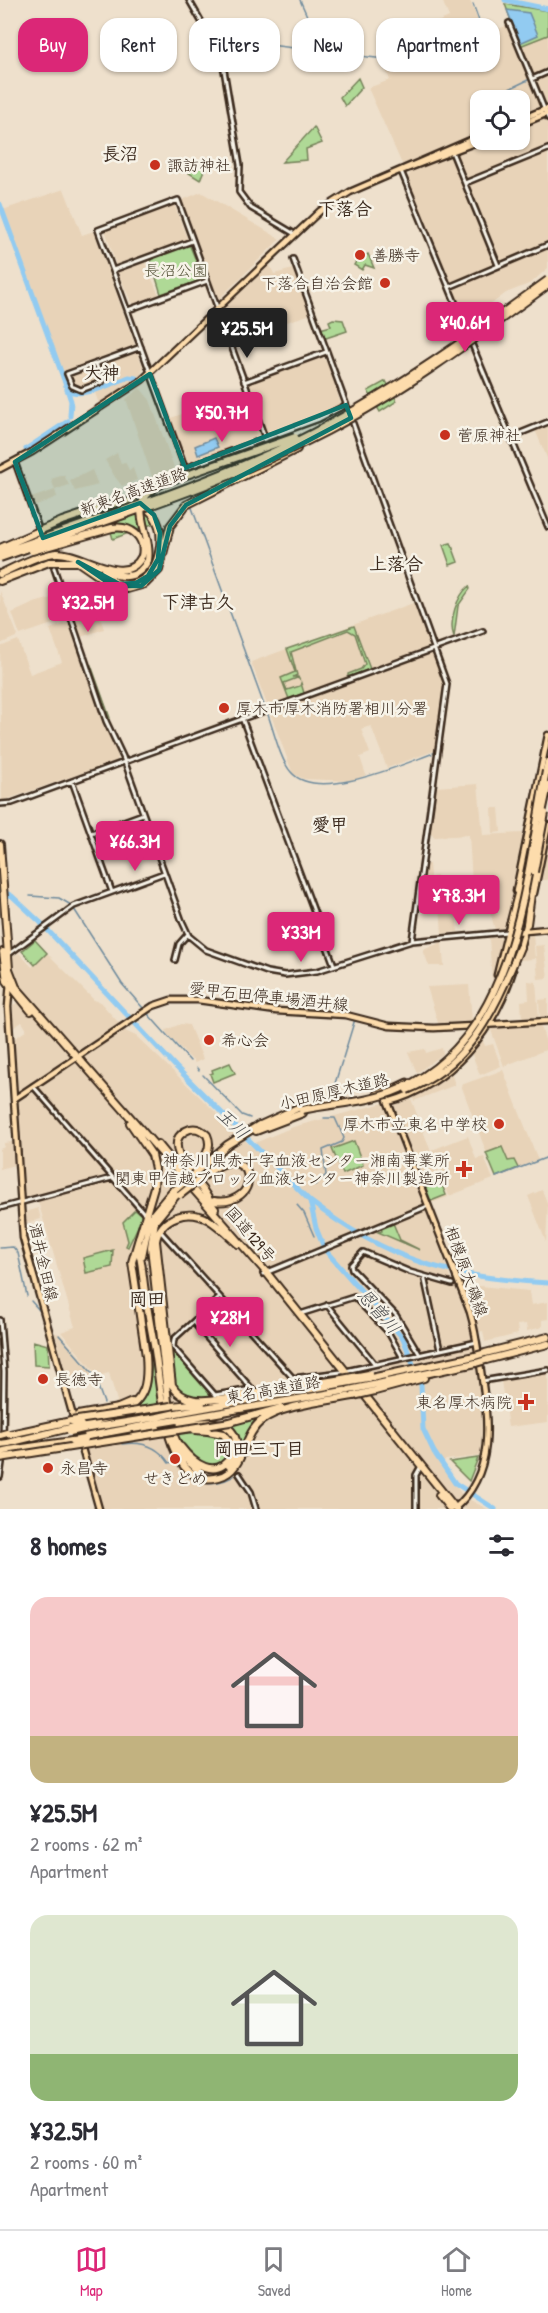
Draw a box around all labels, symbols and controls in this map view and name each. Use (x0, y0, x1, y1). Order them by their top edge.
chip: Buy (18, 18, 88, 72)
chip: Rent (100, 18, 177, 72)
chip: Filters (189, 18, 280, 72)
chip: New (292, 18, 364, 72)
chip: Apartment (376, 18, 500, 72)
map controls (470, 90, 530, 150)
button: locate (470, 90, 530, 150)
district label: 長沼 (102, 141, 138, 166)
place label: 諏訪神社 (167, 154, 231, 176)
marker: 諏訪神社 (148, 158, 162, 172)
district label: 下落合 (318, 196, 372, 221)
place label: 善勝寺 (372, 244, 420, 266)
marker: 善勝寺 (353, 248, 367, 262)
park label: 長沼公園 (144, 259, 208, 281)
place label: 下落合自治会館 (261, 272, 373, 294)
marker: 下落合自治会館 (378, 276, 392, 290)
pin: ¥40.6M (416, 302, 514, 353)
pin: ¥25.5M (198, 308, 296, 359)
text: ¥40.6M (440, 308, 490, 335)
text: ¥25.5M (221, 314, 273, 341)
district label: 大神 (84, 360, 120, 385)
pin: ¥50.7M (173, 392, 271, 443)
text: ¥50.7M (196, 398, 248, 425)
place label: 菅原神社 (457, 424, 521, 446)
marker: 菅原神社 (438, 428, 452, 442)
street label: 新東名高速道路 (77, 462, 189, 520)
district label: 上落合 (369, 551, 423, 576)
pin: ¥32.5M (39, 582, 137, 633)
text: ¥32.5M (62, 588, 114, 615)
district label: 下津古久 (162, 589, 234, 614)
place label: 厚木市厚木消防署相川分署 (236, 697, 428, 719)
marker: 厚木市厚木消防署相川分署 (217, 701, 231, 715)
district label: 愛甲 (312, 812, 348, 837)
pin: ¥66.3M (86, 821, 184, 872)
text: ¥66.3M (110, 827, 160, 854)
pin: ¥78.3M (410, 875, 508, 926)
text: ¥78.3M (433, 881, 485, 908)
pin: ¥33M (265, 912, 337, 963)
text: ¥33M (281, 918, 321, 945)
street label: 愛甲石田停車場酒井線 (188, 977, 350, 1015)
place label: 希心会 (221, 1029, 269, 1051)
marker: 希心会 (202, 1033, 216, 1047)
street label: 小田原厚木道路 (277, 1068, 391, 1114)
water label: 玉川 (211, 1102, 255, 1144)
place label: 厚木市立東名中学校 (343, 1113, 487, 1135)
marker: 厚木市立東名中学校 (492, 1117, 506, 1131)
place label: 神奈川県赤十字血液センター湘南事業所 関東甲信越ブロック血液センター神奈川製造所 (115, 1149, 450, 1189)
marker: 神奈川県赤十字血液センター湘南事業所 関東甲信越ブロック血液センター神奈川製造所 (455, 1160, 473, 1178)
street label: 国道129号 (221, 1201, 281, 1267)
street label: 酒井金田線 (24, 1221, 64, 1303)
street label: 相模原大磯線 (440, 1222, 494, 1320)
water label: 恩曽川 (352, 1282, 406, 1340)
district label: 岡田 (129, 1286, 165, 1311)
pin: ¥28M (194, 1297, 266, 1348)
text: ¥28M (210, 1303, 250, 1330)
place label: 長徳寺 (55, 1368, 103, 1390)
street label: 東名高速道路 (224, 1370, 322, 1408)
marker: 長徳寺 (36, 1372, 50, 1386)
place label: 東名厚木病院 (416, 1391, 512, 1413)
marker: 東名厚木病院 (517, 1393, 535, 1411)
district label: 岡田三丁目 (214, 1436, 304, 1461)
marker: せきどめ (168, 1452, 182, 1466)
place label: 永昌寺 (60, 1457, 108, 1479)
marker: 永昌寺 (41, 1461, 55, 1475)
place label: せきどめ (143, 1467, 207, 1489)
text: 8 homes (30, 1528, 107, 1563)
icon: filters (485, 1529, 518, 1562)
icon: home (220, 1636, 328, 1744)
text: ¥25.5M (30, 1795, 97, 1830)
text: 2 rooms · 62 m² (30, 1830, 142, 1857)
text: Apartment (30, 1857, 108, 1884)
icon: home (220, 1954, 328, 2062)
text: ¥32.5M (30, 2113, 98, 2148)
text: 2 rooms · 60 m² (30, 2148, 142, 2175)
text: Apartment (30, 2175, 108, 2202)
tab: Map (75, 2243, 108, 2301)
tab: Saved (257, 2243, 290, 2301)
tab: Home (440, 2243, 473, 2301)

